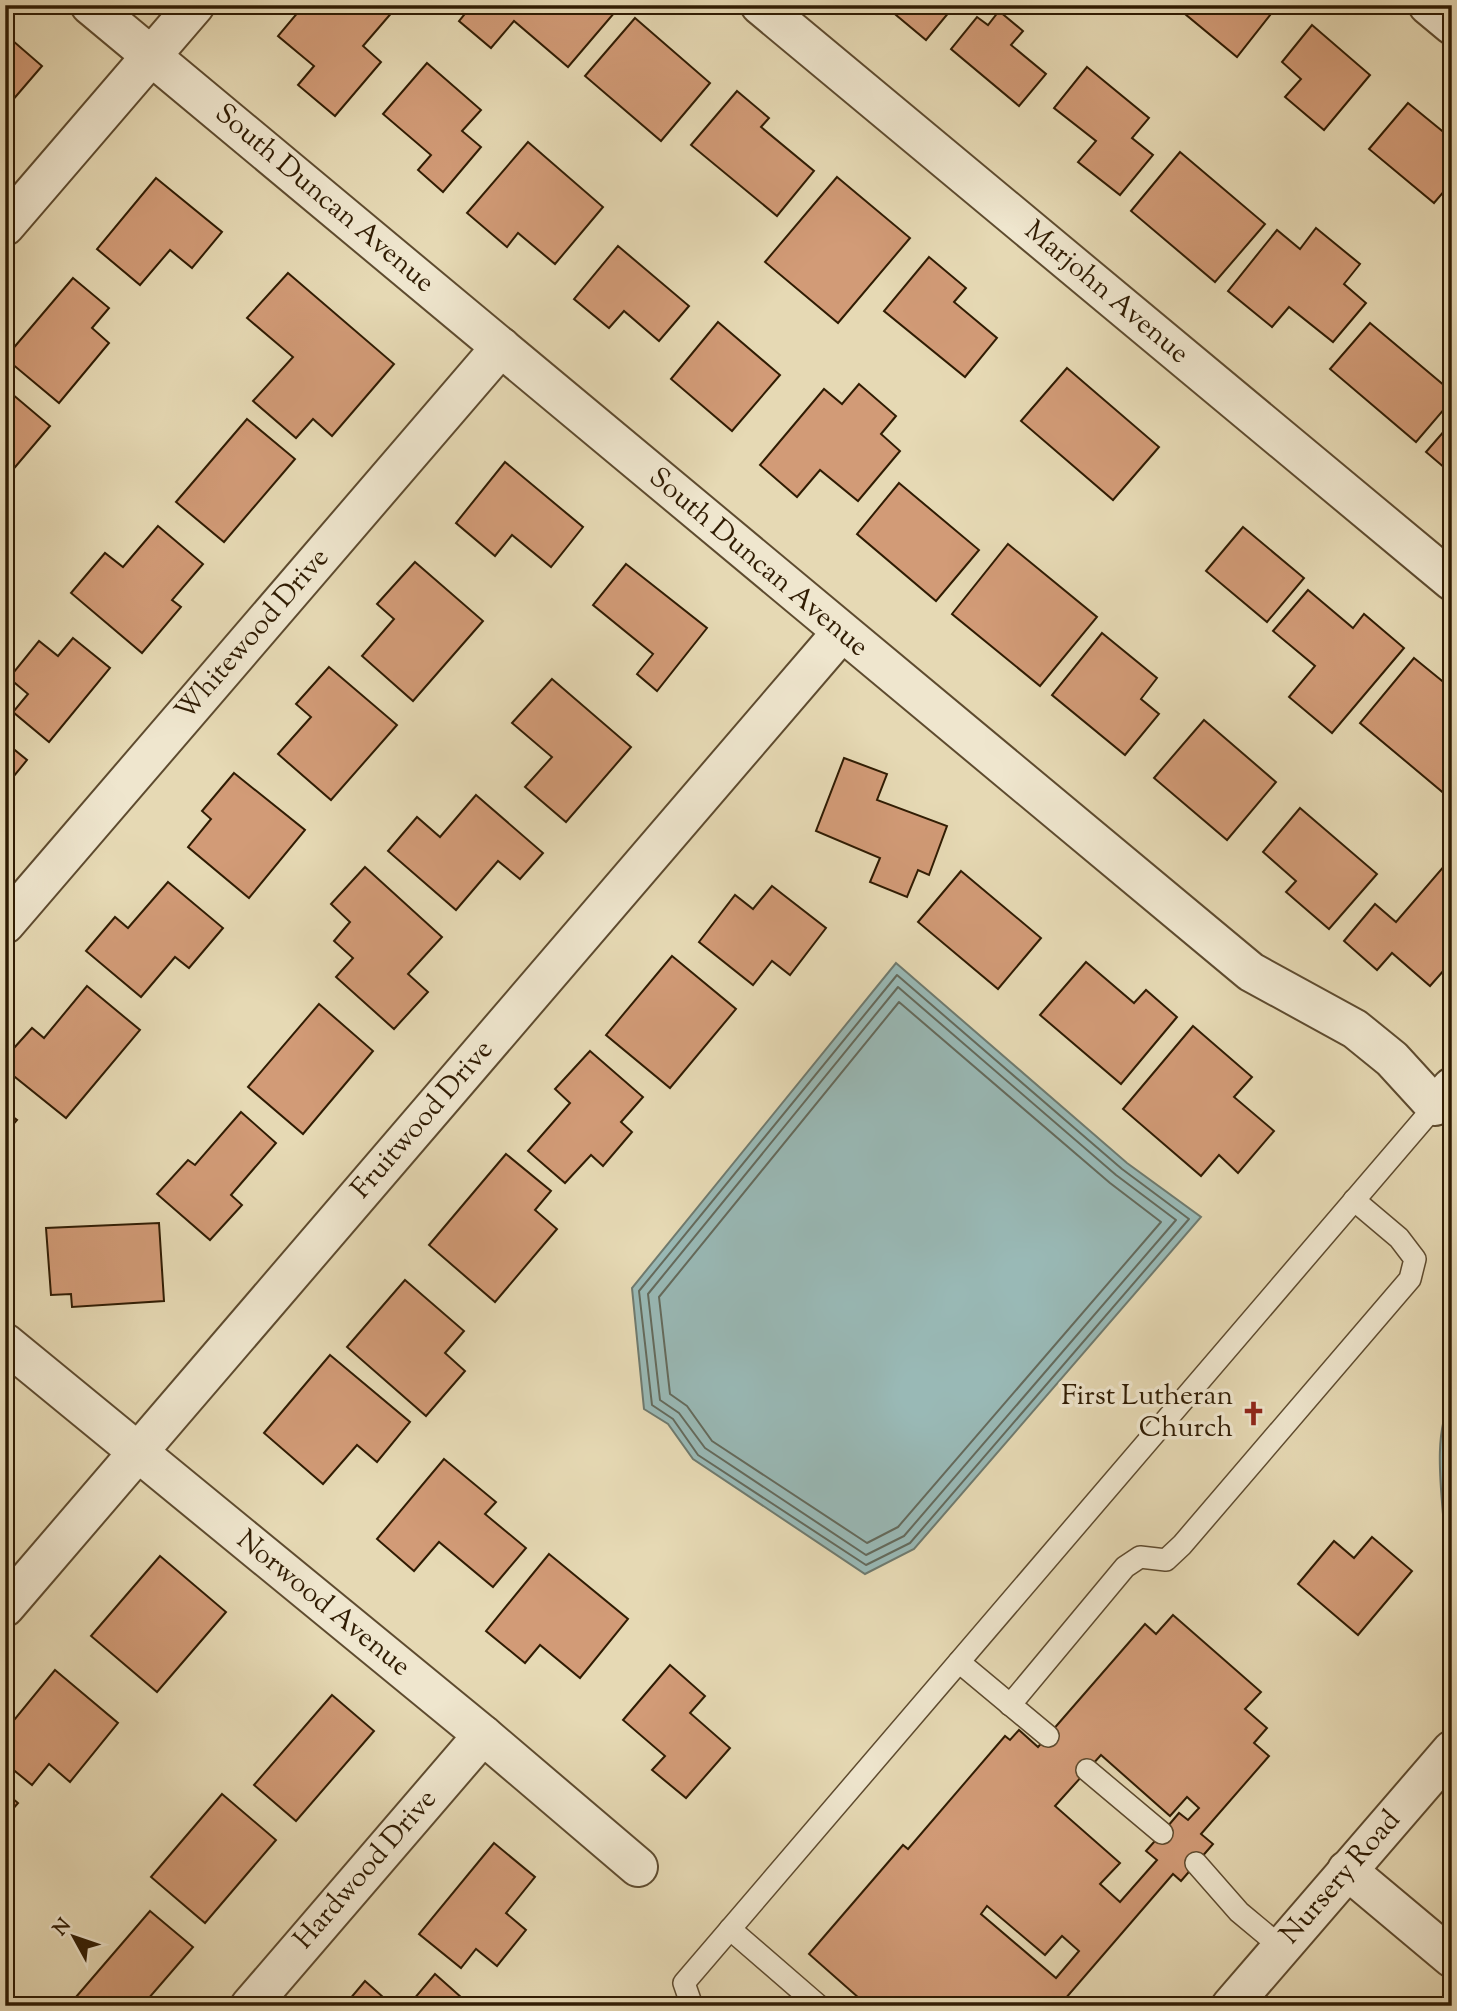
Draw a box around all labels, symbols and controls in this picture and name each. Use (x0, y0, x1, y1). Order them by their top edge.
street label: South Duncan Avenue (205, 95, 443, 303)
street label: Marjohn Avenue (1015, 212, 1197, 374)
street label: South Duncan Avenue (639, 459, 877, 667)
street label: Whitewood Drive (167, 540, 339, 730)
street label: Fruitwood Drive (343, 1032, 503, 1208)
place label: First Lutheran Church (1061, 1377, 1233, 1449)
church icon: First Lutheran Church (1239, 1399, 1267, 1427)
street label: Norwood Avenue (227, 1521, 419, 1687)
street label: Hardwood Drive (285, 1781, 447, 1959)
street label: Nursery Road (1271, 1802, 1411, 1954)
north arrow (38, 1902, 108, 1972)
text: N (48, 1913, 78, 1942)

